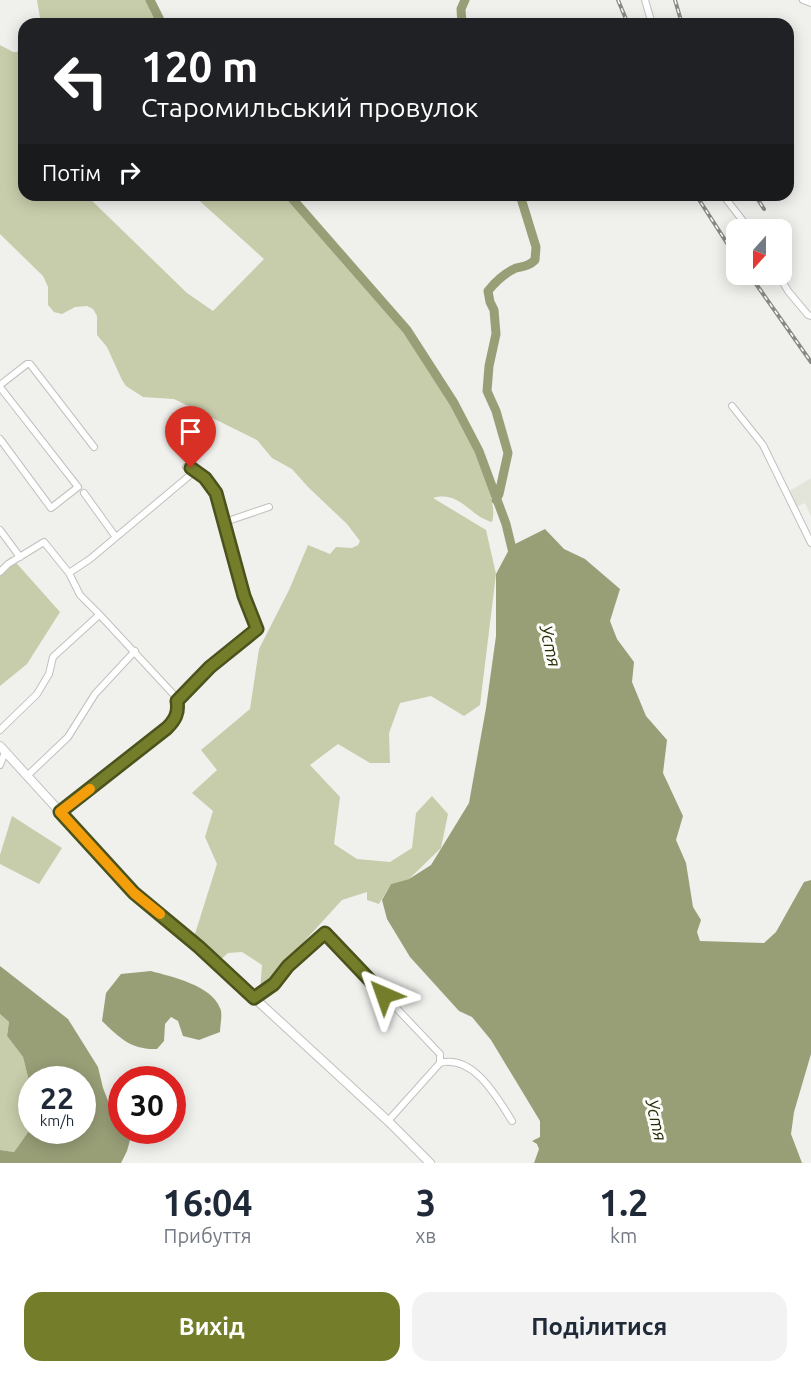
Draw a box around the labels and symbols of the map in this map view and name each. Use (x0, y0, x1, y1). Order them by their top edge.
north arrow (726, 219, 792, 285)
pin (165, 406, 216, 468)
water label: Устя (536, 622, 565, 669)
position arrow (352, 963, 416, 1027)
speed limit sign: 30 (108, 1066, 186, 1144)
water label: Устя (642, 1096, 671, 1143)

